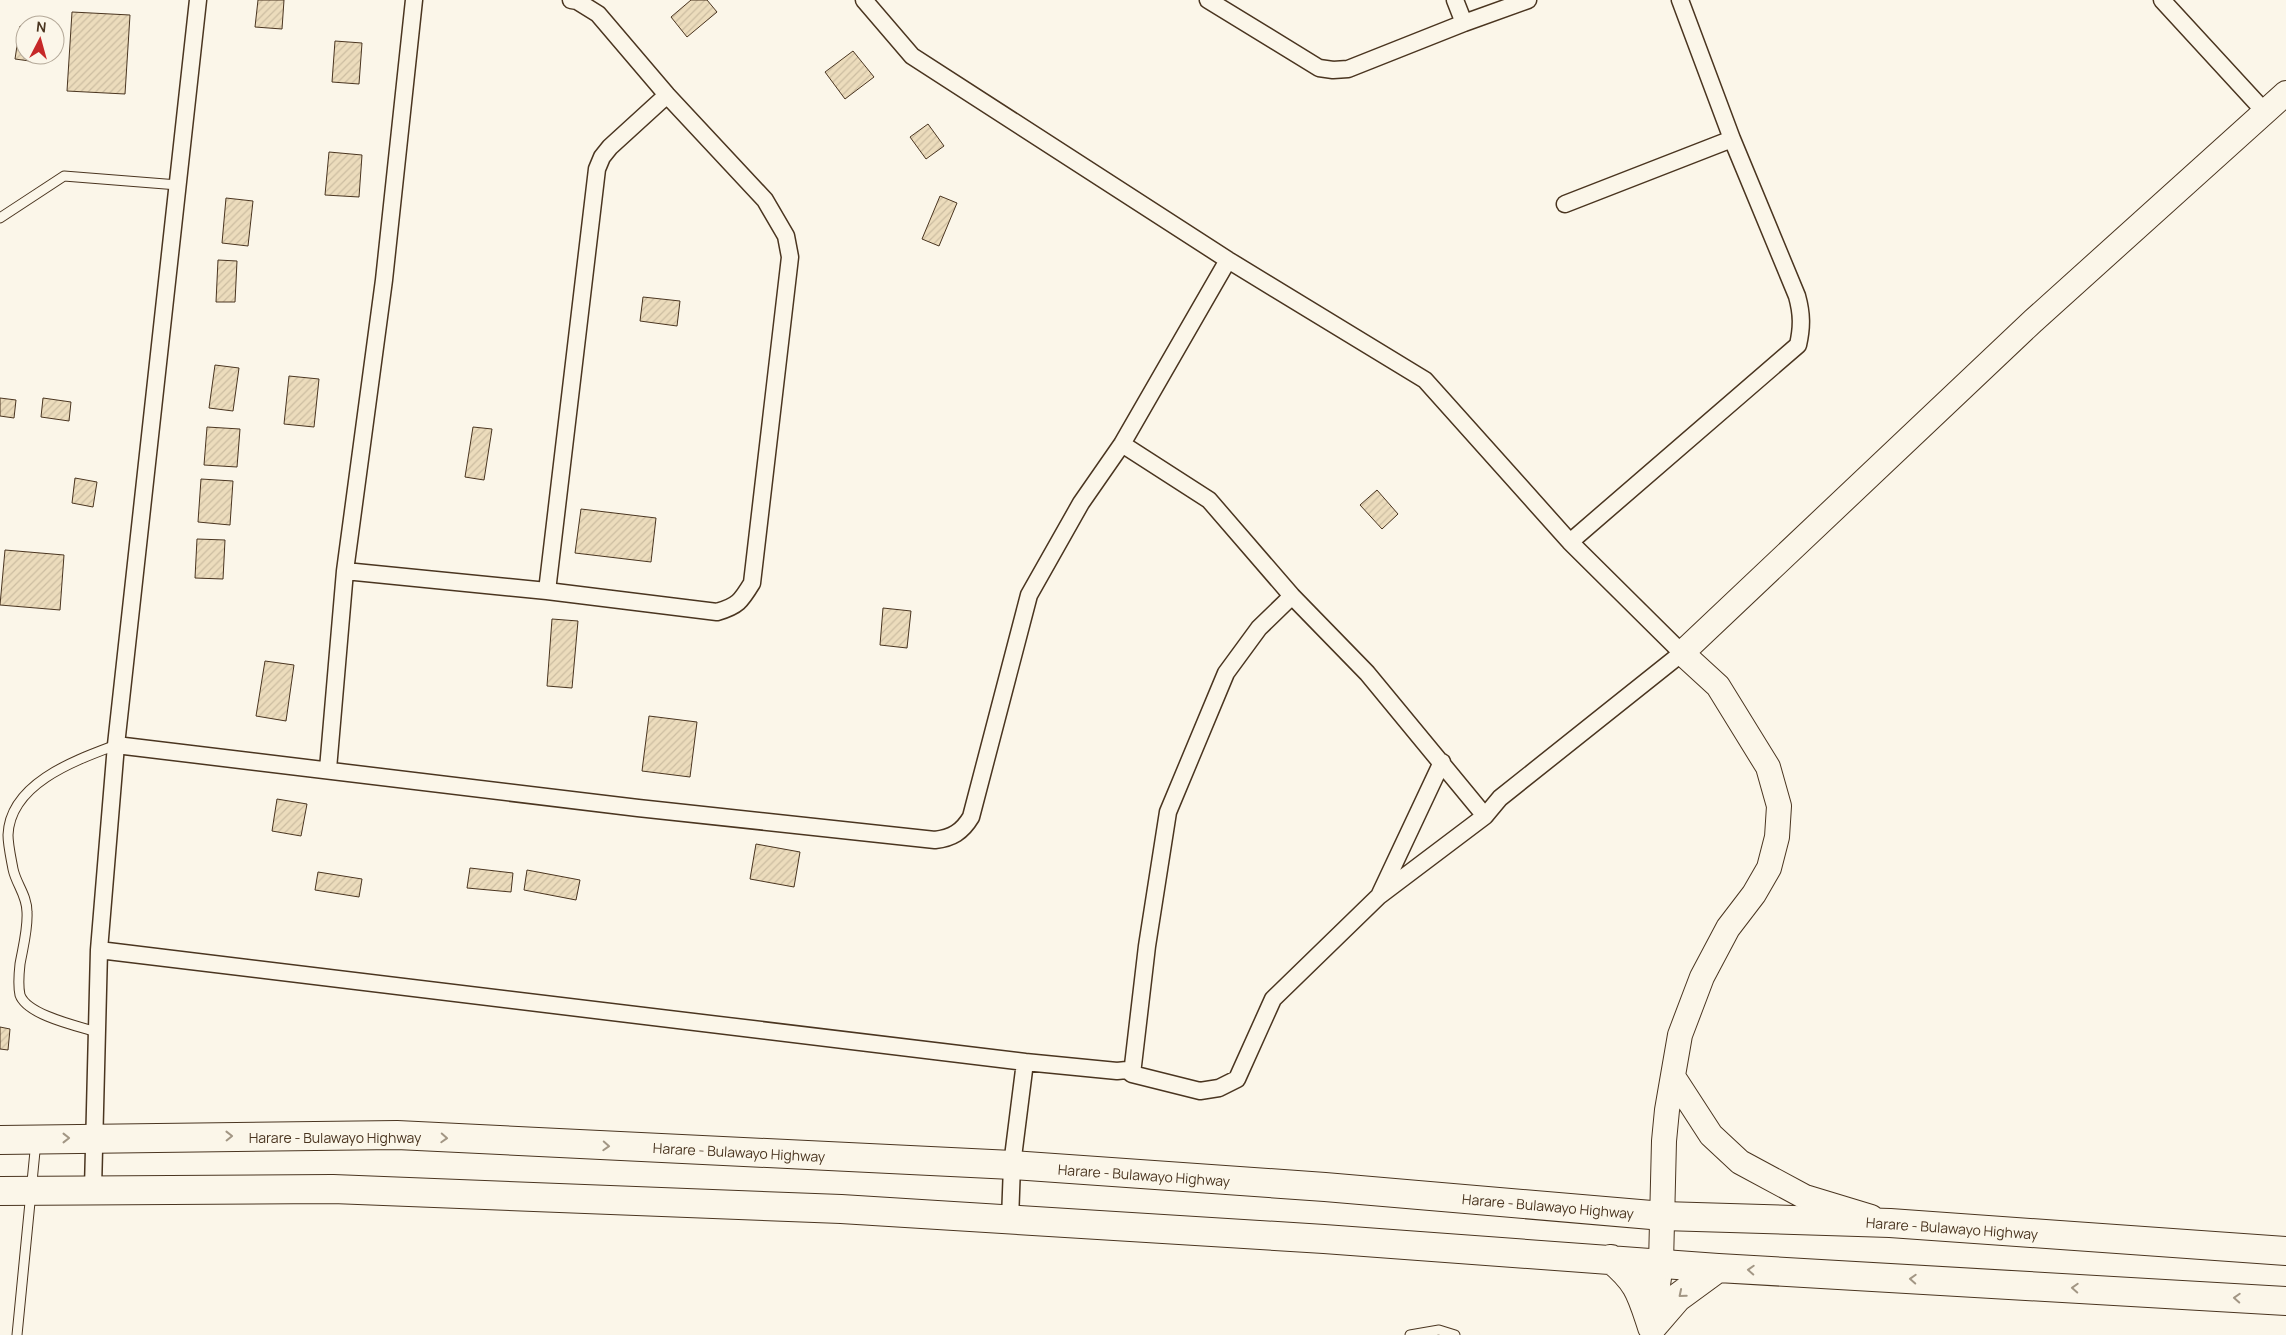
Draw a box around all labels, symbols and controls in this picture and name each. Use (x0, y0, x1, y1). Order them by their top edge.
north arrow (15, 15, 65, 65)
text: N (35, 17, 47, 37)
street label: Harare - Bulawayo Highway (249, 1128, 422, 1147)
one-way arrow (225, 1131, 233, 1141)
one-way arrow (440, 1132, 448, 1143)
one-way arrow (62, 1133, 70, 1143)
street label: Harare - Bulawayo Highway (652, 1138, 826, 1166)
one-way arrow (602, 1140, 610, 1151)
street label: Harare - Bulawayo Highway (1057, 1160, 1231, 1191)
street label: Harare - Bulawayo Highway (1461, 1189, 1635, 1223)
street label: Harare - Bulawayo Highway (1865, 1213, 2039, 1244)
one-way arrow (1746, 1264, 1754, 1275)
one-way arrow (1909, 1274, 1917, 1285)
one-way arrow (2071, 1283, 2079, 1294)
one-way arrow (1679, 1288, 1688, 1297)
one-way arrow (2233, 1292, 2241, 1303)

